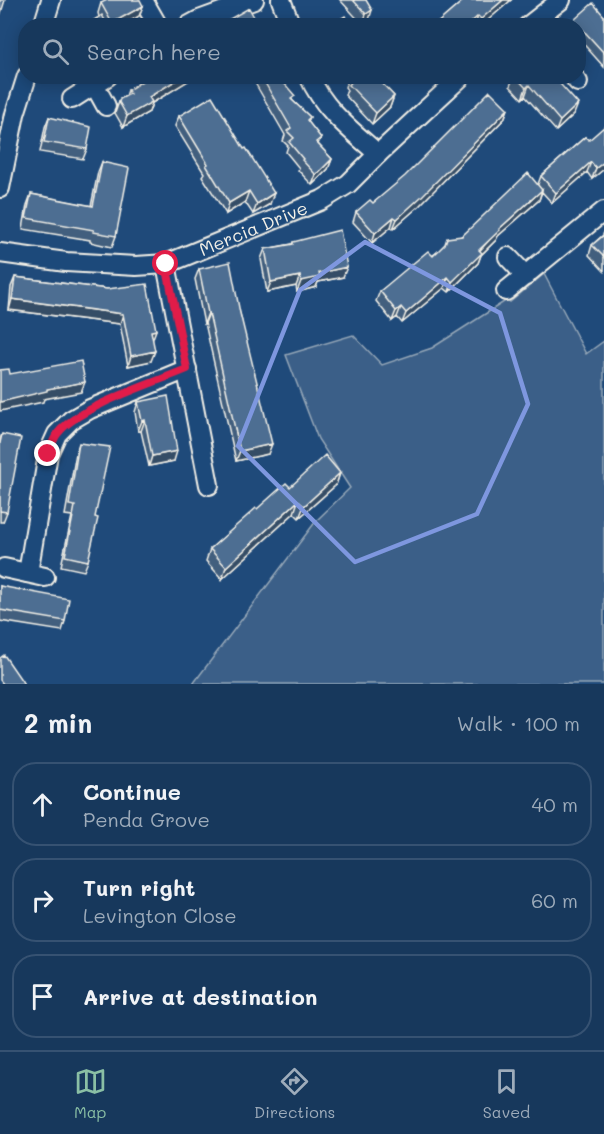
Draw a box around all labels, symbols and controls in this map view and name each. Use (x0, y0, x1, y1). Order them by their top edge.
search box (18, 18, 586, 84)
icon: search (39, 35, 72, 68)
text: Search here (87, 37, 221, 66)
street label: Mercia Drive (195, 195, 311, 261)
route start (152, 250, 178, 276)
route end (34, 440, 60, 466)
text: 2 min (24, 706, 92, 740)
text: Walk · 100 m (457, 710, 580, 736)
text: Continue (83, 777, 181, 806)
icon: ahead (26, 788, 59, 821)
text: 40 m (532, 791, 578, 817)
text: Penda Grove (83, 806, 210, 832)
text: Turn right (83, 873, 195, 902)
icon: right (26, 884, 59, 917)
text: 60 m (531, 887, 578, 913)
text: Levington Close (83, 902, 237, 928)
icon: arrive (26, 980, 59, 1013)
text: Arrive at destination (83, 982, 318, 1011)
tab: Map (74, 1065, 107, 1122)
tab: Directions (254, 1065, 335, 1122)
tab: Saved (483, 1065, 530, 1122)

